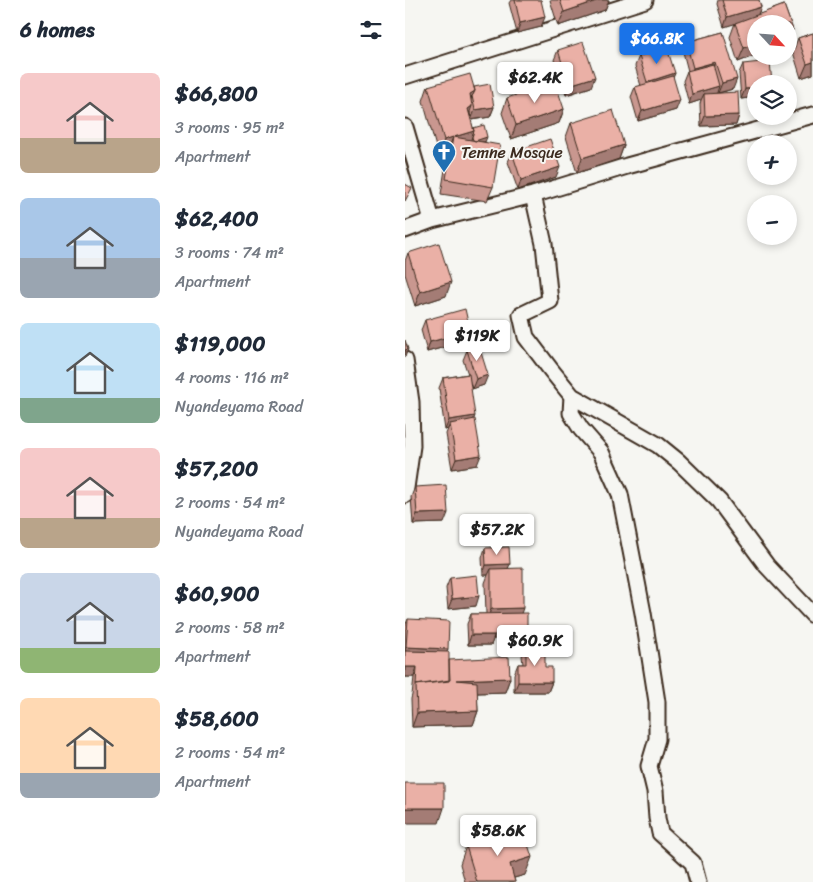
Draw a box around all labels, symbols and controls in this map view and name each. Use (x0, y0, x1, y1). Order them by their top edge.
text: 6 homes (20, 11, 95, 49)
north arrow (747, 15, 797, 65)
map controls (747, 15, 797, 245)
icon: filters (357, 16, 385, 44)
pin: $66.8K (616, 22, 698, 65)
text: $66.8K (630, 24, 684, 53)
pin: $62.4K (494, 62, 576, 104)
text: $62.4K (508, 63, 562, 92)
text: $66,800 (175, 75, 258, 113)
button: layers (747, 75, 797, 125)
icon: home (60, 93, 120, 153)
text: 3 rooms · 95 m² (175, 113, 285, 142)
button: + (747, 135, 797, 185)
place label: Temne Mosque (461, 138, 563, 167)
church icon: Temne Mosque (431, 139, 457, 173)
text: Apartment (175, 142, 251, 171)
button: − (747, 195, 797, 245)
text: $62,400 (175, 200, 259, 238)
icon: home (60, 218, 120, 278)
text: 3 rooms · 74 m² (175, 238, 284, 267)
text: Apartment (175, 267, 251, 296)
pin: $119K (442, 320, 512, 362)
text: $119K (455, 321, 499, 350)
text: $119,000 (175, 325, 266, 363)
icon: home (60, 343, 120, 403)
text: 4 rooms · 116 m² (175, 363, 289, 392)
text: Nyandeyama Road (175, 392, 303, 421)
text: $57,200 (175, 450, 258, 488)
icon: home (60, 468, 120, 528)
text: 2 rooms · 54 m² (175, 488, 285, 517)
pin: $57.2K (456, 514, 538, 556)
text: $57.2K (470, 515, 524, 544)
text: Nyandeyama Road (175, 517, 303, 546)
text: $60,900 (175, 575, 259, 613)
icon: home (60, 593, 120, 653)
text: 2 rooms · 58 m² (175, 613, 285, 642)
pin: $60.9K (494, 624, 576, 667)
text: $60.9K (508, 626, 562, 655)
text: Apartment (175, 642, 251, 671)
text: $58,600 (175, 700, 259, 738)
icon: home (60, 718, 120, 778)
text: 2 rooms · 54 m² (175, 738, 285, 767)
text: Apartment (175, 767, 251, 796)
pin: $58.6K (457, 814, 539, 857)
text: $58.6K (471, 816, 525, 845)

